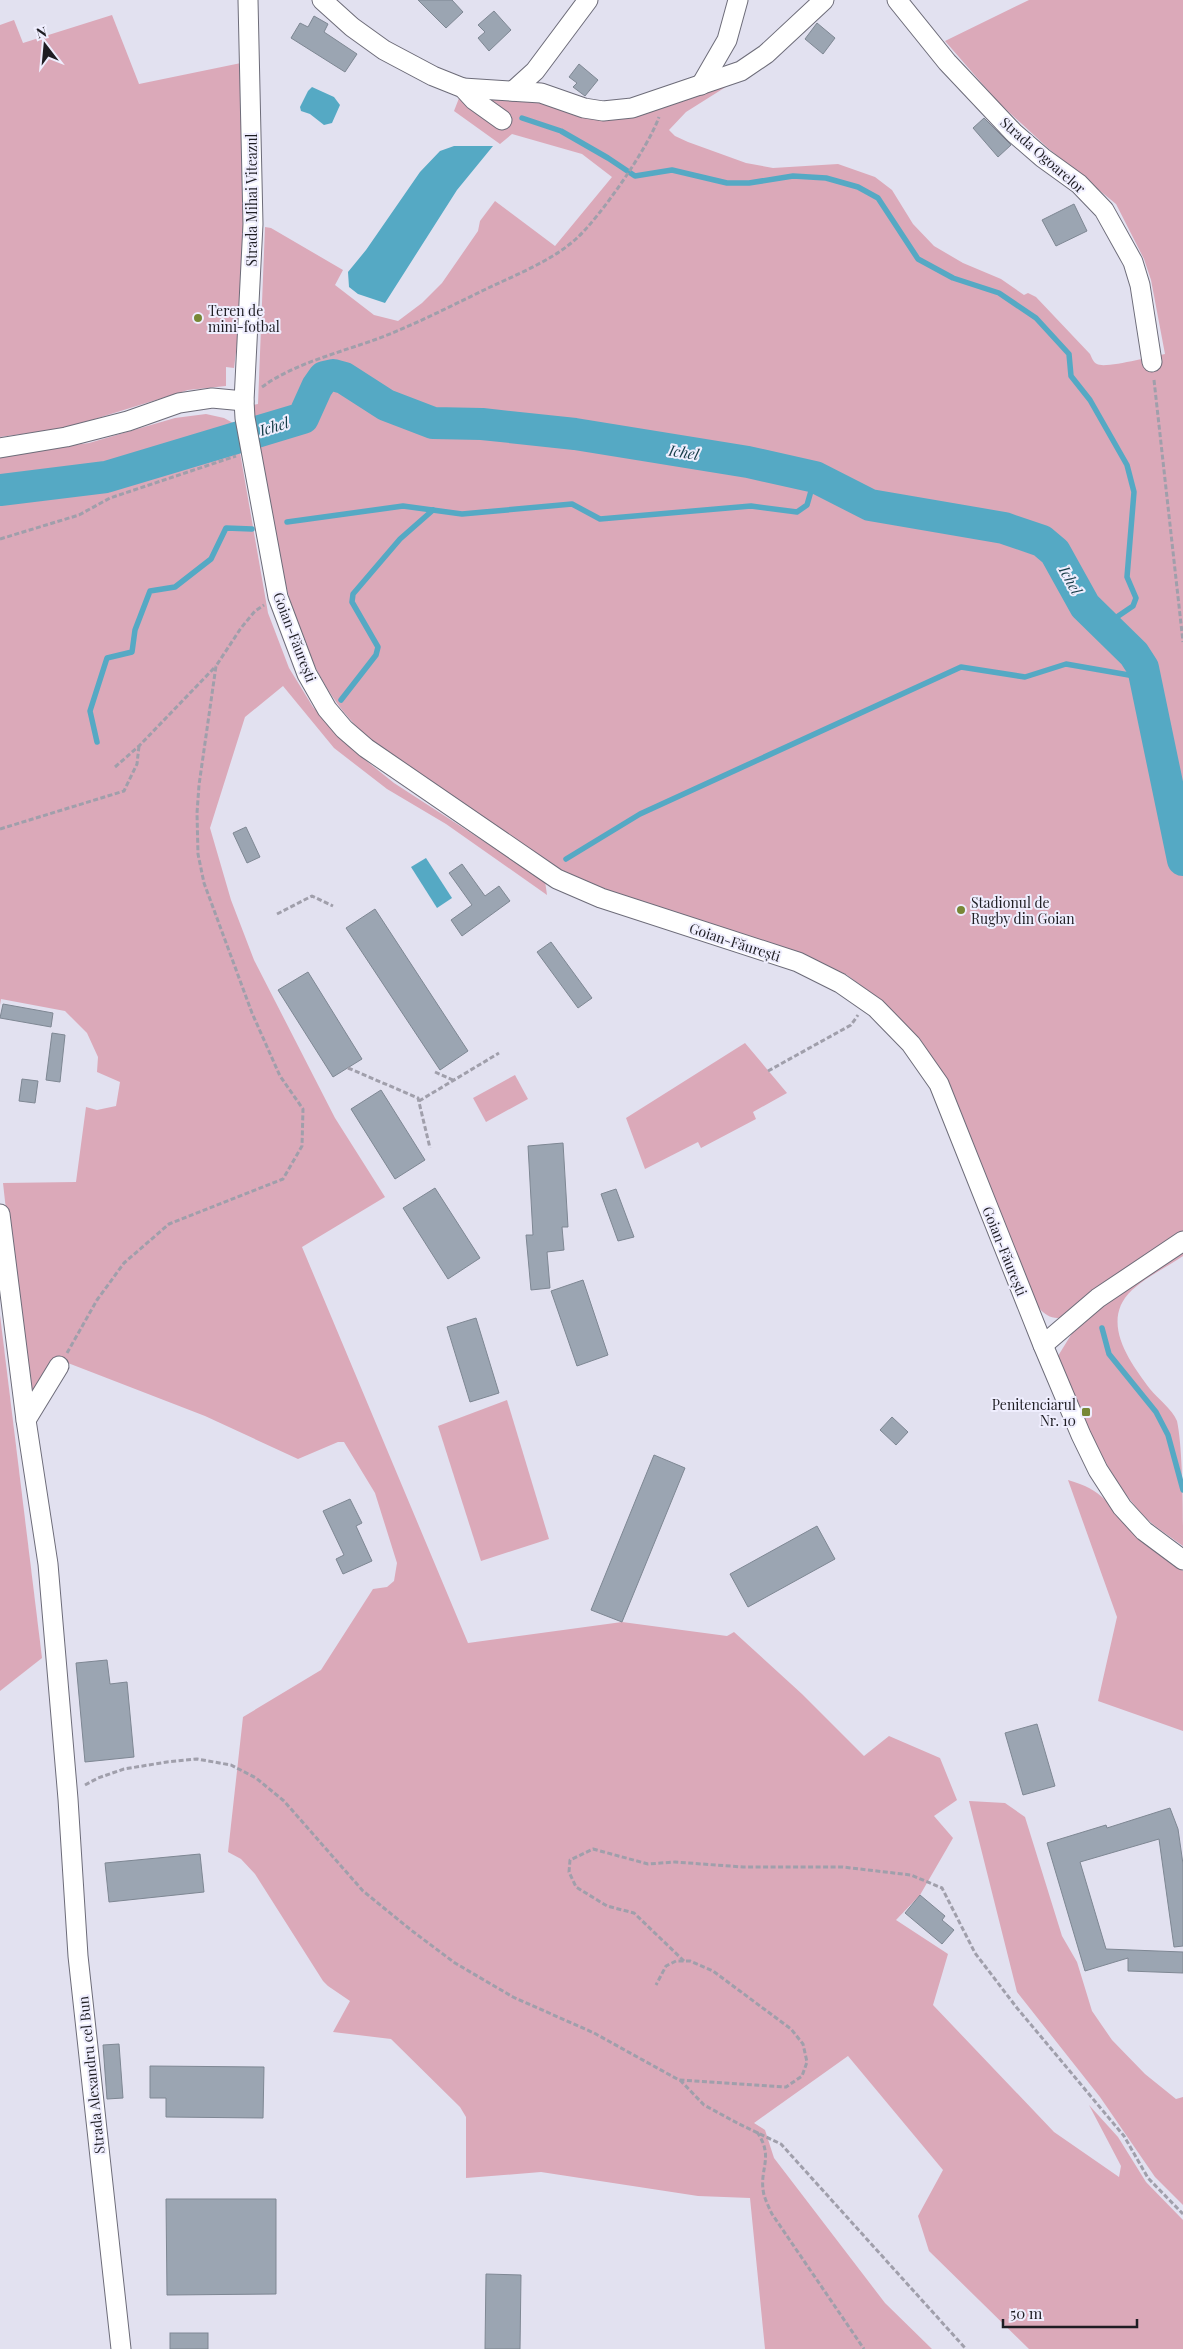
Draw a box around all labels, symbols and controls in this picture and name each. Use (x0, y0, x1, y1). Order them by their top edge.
north arrow (20, 20, 70, 70)
text: N (34, 21, 49, 43)
street label: Strada Ogoarelor (996, 113, 1090, 198)
street label: Strada Mihai Viteazul (242, 133, 261, 267)
place label: Teren de mini-fotbal (208, 301, 280, 336)
marker: Teren de mini-fotbal (192, 312, 204, 324)
water label: Ichel (256, 412, 292, 440)
water label: Ichel (667, 440, 701, 464)
water label: Ichel (1055, 561, 1087, 599)
street label: Goian-Făurești (269, 589, 321, 685)
place label: Stadionul de Rugby din Goian (971, 893, 1075, 928)
marker: Stadionul de Rugby din Goian (955, 904, 967, 916)
street label: Goian-Făurești (687, 918, 783, 966)
street label: Goian-Făurești (978, 1203, 1032, 1299)
place label: Penitenciarul Nr. 10 (992, 1395, 1076, 1430)
marker: Penitenciarul Nr. 10 (1080, 1406, 1092, 1418)
street label: Strada Alexandru cel Bun (73, 1995, 109, 2155)
scale bar (1003, 2296, 1137, 2328)
text: 50 m (1010, 2303, 1043, 2323)

